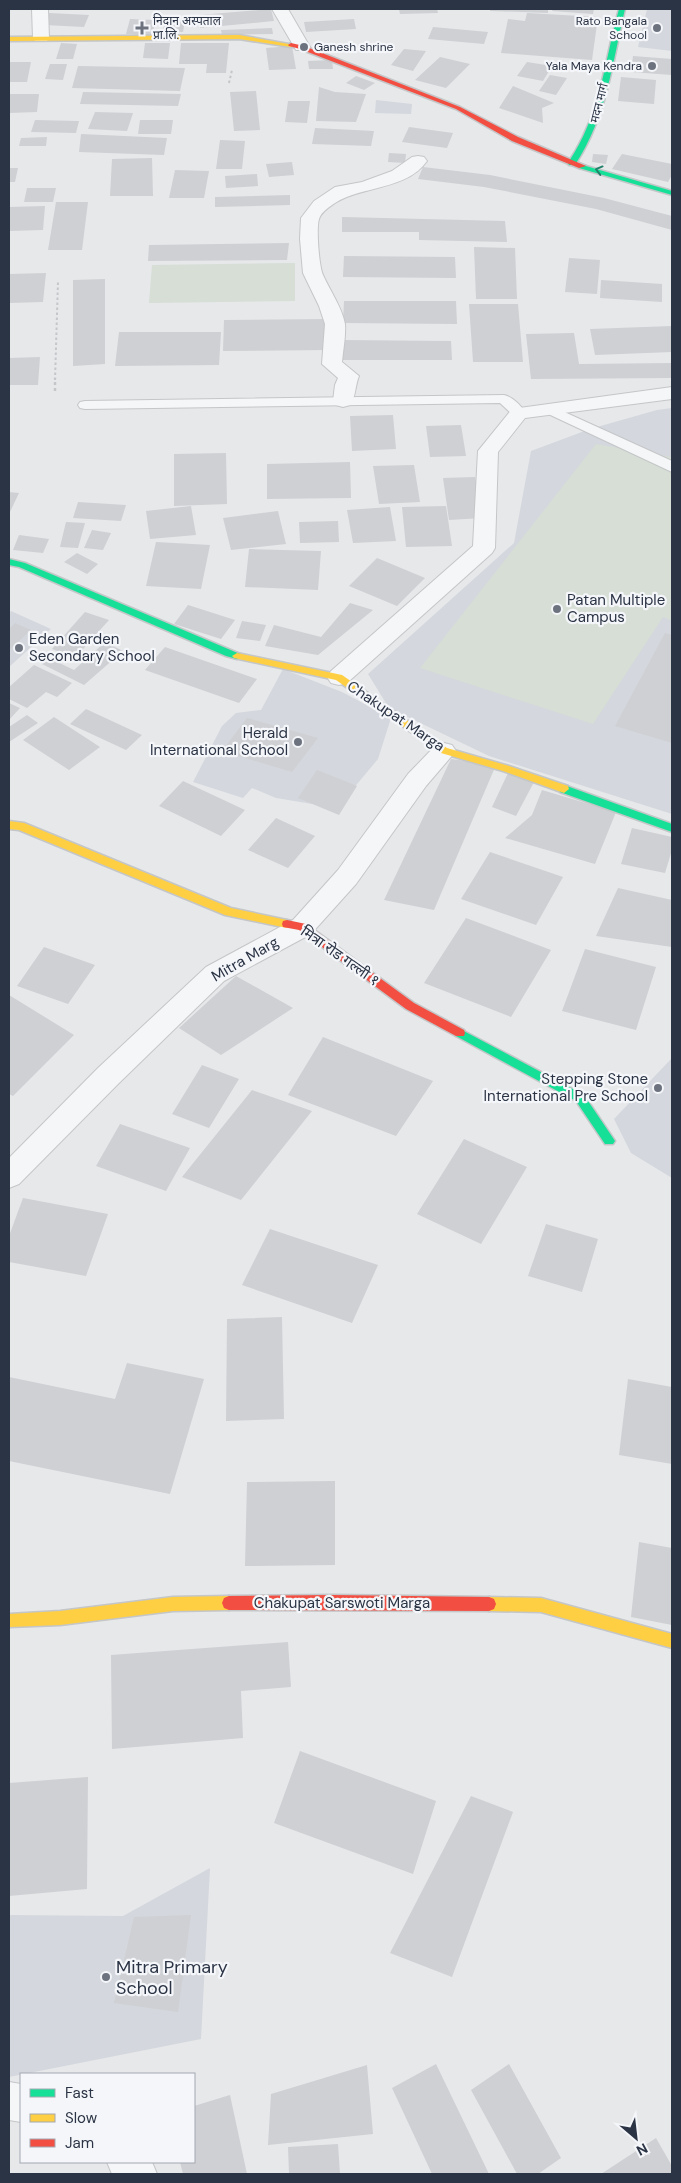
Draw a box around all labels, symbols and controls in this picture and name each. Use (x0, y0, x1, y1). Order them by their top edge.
place label: निदान अस्पताल प्रा.लि. (153, 13, 222, 43)
place label: Rato Bangala School (576, 13, 647, 43)
marker: निदान अस्पताल प्रा.लि. (135, 21, 149, 35)
marker: Rato Bangala School (651, 22, 663, 34)
place label: Ganesh shrine (314, 39, 394, 55)
marker: Ganesh shrine (298, 41, 310, 53)
place label: Yala Maya Kendra (546, 58, 642, 74)
marker: Yala Maya Kendra (646, 60, 658, 72)
street label: मदन मार्ग (586, 80, 612, 125)
one-way arrow (596, 166, 604, 176)
place label: Patan Multiple Campus (567, 590, 665, 627)
marker: Patan Multiple Campus (551, 603, 563, 615)
place label: Eden Garden Secondary School (29, 629, 155, 666)
marker: Eden Garden Secondary School (13, 642, 25, 654)
street label: Chakupat Marga (343, 676, 449, 756)
place label: Herald International School (150, 723, 288, 760)
marker: Herald International School (292, 736, 304, 748)
street label: मित्रा रोड गल्ली १ (297, 921, 383, 991)
street label: Mitra Marg (208, 932, 282, 986)
place label: Stepping Stone International Pre School (484, 1069, 648, 1106)
marker: Stepping Stone International Pre School (652, 1082, 664, 1094)
street label: Chakupat Sarswoti Marga (254, 1593, 430, 1613)
place label: Mitra Primary School (116, 1955, 228, 2000)
marker: Mitra Primary School (100, 1971, 112, 1983)
legend (20, 2073, 195, 2163)
text: Fast (65, 2083, 94, 2103)
text: Slow (65, 2108, 98, 2128)
north arrow (611, 2113, 661, 2163)
text: Jam (65, 2133, 94, 2153)
text: N (633, 2139, 651, 2160)

